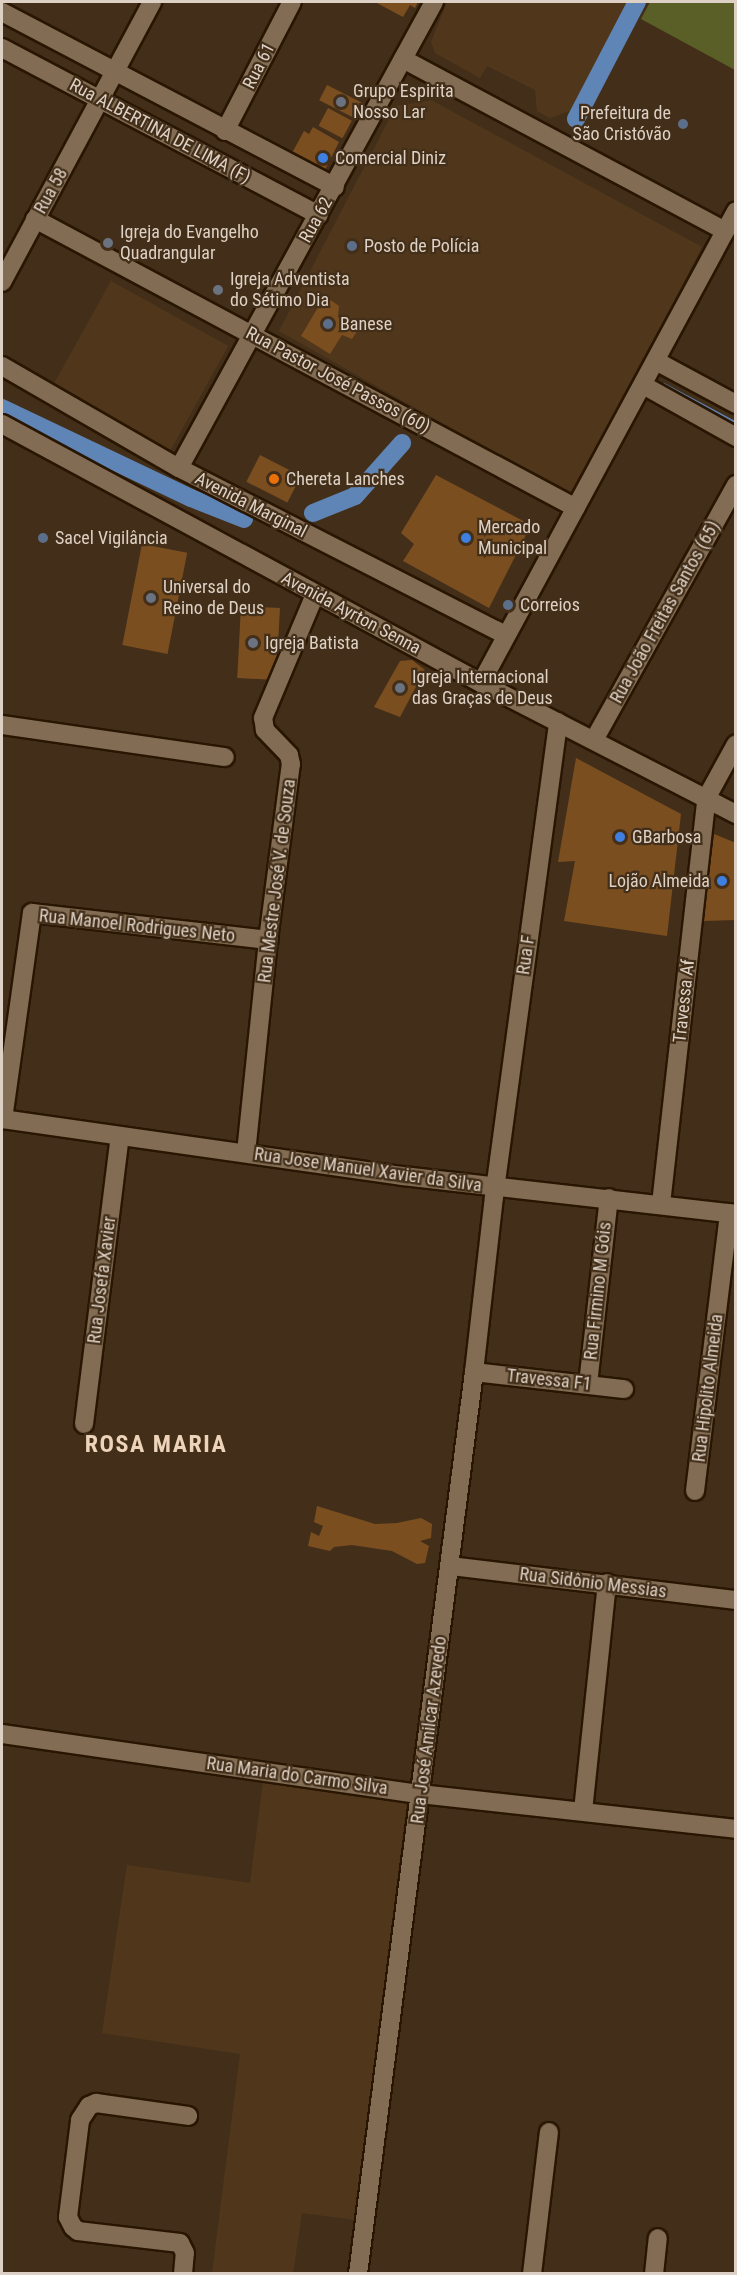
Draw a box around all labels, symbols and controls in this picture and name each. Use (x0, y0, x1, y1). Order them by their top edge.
street label: Rua 61 (238, 39, 280, 93)
street label: Rua ALBERTINA DE LIMA (F) (66, 74, 254, 188)
place label: Grupo Espirita Nosso Lar (353, 81, 454, 124)
marker: Grupo Espirita Nosso Lar (334, 95, 348, 109)
place label: Prefeitura de São Cristóvão (573, 103, 671, 146)
marker: Prefeitura de São Cristóvão (676, 117, 690, 131)
place label: Comercial Diniz (335, 147, 446, 169)
marker: Comercial Diniz (316, 151, 330, 165)
street label: Rua 58 (30, 164, 72, 218)
street label: Rua 62 (295, 193, 337, 247)
place label: Igreja do Evangelho Quadrangular (120, 222, 259, 264)
place label: Posto de Polícia (364, 235, 479, 257)
marker: Igreja do Evangelho Quadrangular (101, 236, 115, 250)
marker: Posto de Polícia (345, 239, 359, 253)
place label: Igreja Adventista do Sétimo Dia (230, 269, 350, 312)
marker: Igreja Adventista do Sétimo Dia (211, 283, 225, 297)
place label: Banese (340, 313, 392, 335)
marker: Banese (321, 317, 335, 331)
street label: Rua Pastor José Passos (60) (242, 322, 434, 438)
street label: Avenida Marginal (192, 468, 310, 542)
place label: Chereta Lanches (286, 468, 405, 490)
marker: Chereta Lanches (267, 472, 281, 486)
place label: Mercado Municipal (478, 517, 547, 560)
street label: Rua João Freitas Santos (65) (606, 517, 724, 707)
place label: Sacel Vigilância (55, 527, 168, 549)
marker: Sacel Vigilância (36, 531, 50, 545)
marker: Mercado Municipal (459, 531, 473, 545)
street label: Avenida Ayrton Senna (278, 567, 424, 659)
place label: Universal do Reino de Deus (163, 577, 264, 620)
marker: Universal do Reino de Deus (144, 591, 158, 605)
place label: Correios (520, 594, 580, 616)
marker: Correios (501, 598, 515, 612)
place label: Igreja Batista (265, 632, 359, 654)
marker: Igreja Batista (246, 636, 260, 650)
place label: Igreja Internacional das Graças de Deus (412, 667, 553, 710)
marker: Igreja Internacional das Graças de Deus (393, 681, 407, 695)
street label: Rua Mestre José V. de Souza (254, 778, 300, 984)
place label: GBarbosa (632, 826, 701, 848)
marker: GBarbosa (613, 830, 627, 844)
place label: Lojão Almeida (608, 870, 710, 892)
marker: Lojão Almeida (715, 874, 729, 888)
street label: Rua Manoel Rodrigues Neto (38, 905, 236, 947)
street label: Rua F (513, 934, 539, 976)
street label: Travessa Af (669, 958, 699, 1044)
street label: Rua Jose Manuel Xavier da Silva (253, 1143, 483, 1197)
street label: Rua Josefa Xavier (83, 1215, 121, 1345)
street label: Rua Firmino M Góis (580, 1221, 616, 1361)
street label: Rua Hipolito Almeida (688, 1313, 728, 1463)
street label: Travessa F1 (506, 1365, 592, 1395)
district label: ROSA MARIA (85, 1431, 227, 1459)
street label: Rua Sidônio Messias (518, 1563, 668, 1603)
street label: Rua José Amilcar Azevedo (407, 1635, 451, 1825)
street label: Rua Maria do Carmo Silva (205, 1753, 389, 1799)

